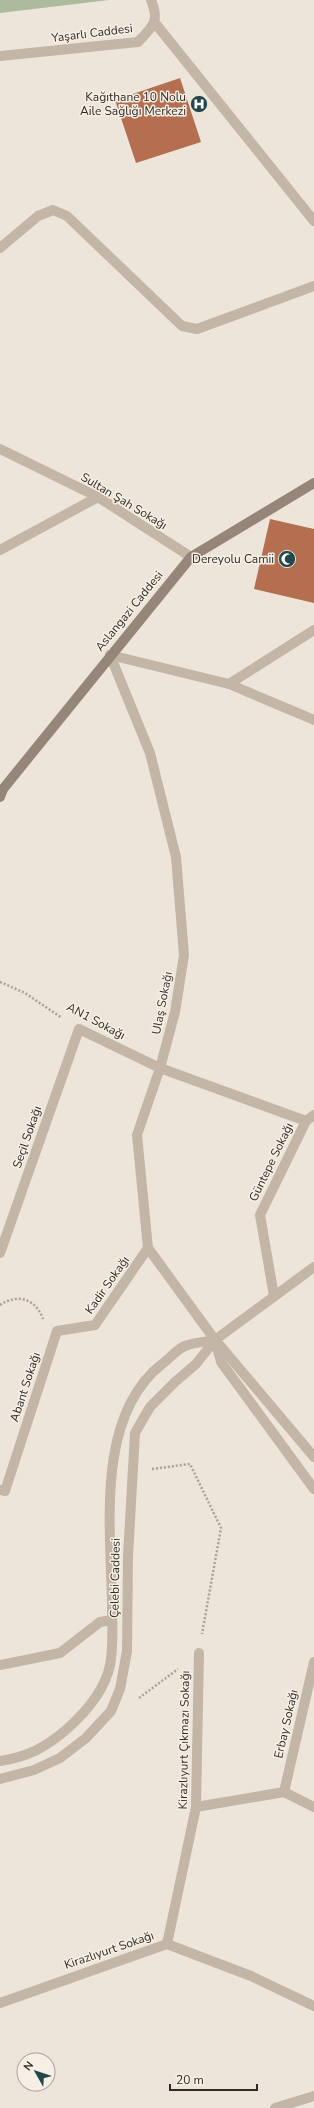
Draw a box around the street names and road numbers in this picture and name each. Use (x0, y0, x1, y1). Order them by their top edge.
street label: Yaşarlı Caddesi (50, 20, 133, 46)
street label: Sultan Şah Sokağı (78, 469, 170, 533)
street label: Aslangazi Caddesi (92, 567, 166, 655)
street label: Ulaş Sokağı (148, 970, 176, 1036)
street label: AN1 Sokağı (64, 999, 128, 1043)
street label: Seçil Sokağı (9, 1104, 45, 1170)
street label: Güntepe Sokağı (245, 1120, 297, 1204)
street label: Kadir Sokağı (81, 1253, 133, 1317)
street label: Abant Sokağı (6, 1350, 44, 1424)
street label: Çelebi Caddesi (106, 1538, 124, 1618)
street label: Kirazlıyurt Çıkmazı Sokağı (175, 1671, 193, 1809)
street label: Erbay Sokağı (270, 1688, 302, 1760)
street label: Kirazlıyurt Sokağı (62, 1927, 156, 1973)

